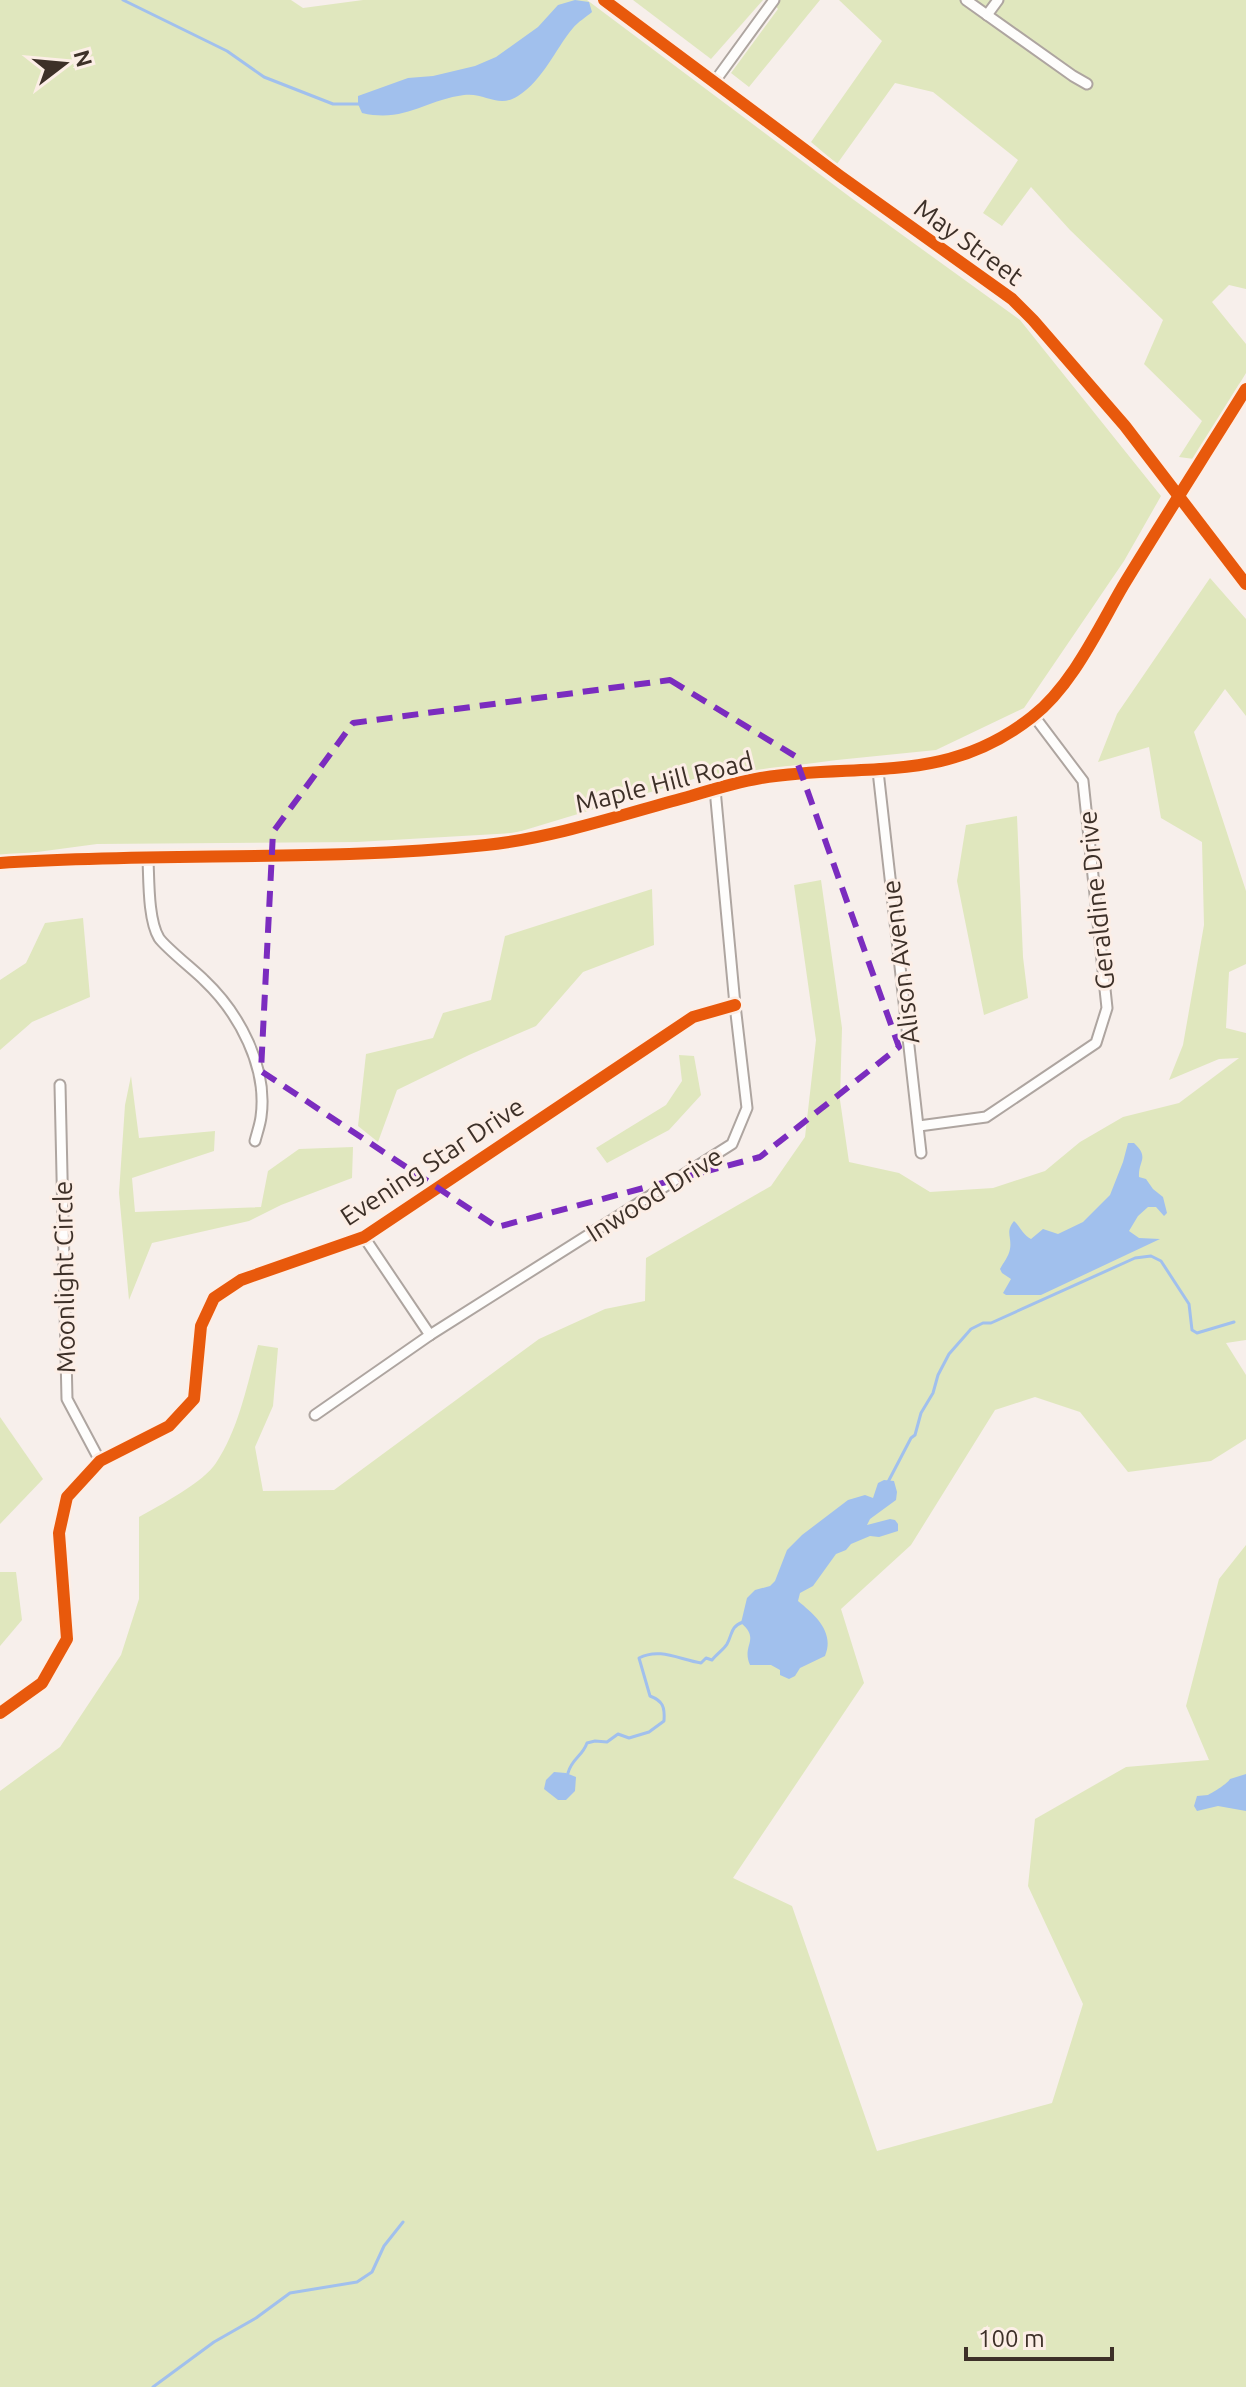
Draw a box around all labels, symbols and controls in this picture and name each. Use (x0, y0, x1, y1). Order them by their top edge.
north arrow (24, 24, 104, 104)
text: N (69, 47, 98, 70)
street label: May Street (909, 193, 1029, 291)
street label: Maple Hill Road (572, 746, 756, 818)
street label: Geraldine Drive (1072, 809, 1120, 991)
street label: Alison Avenue (876, 878, 924, 1046)
street label: Evening Star Drive (335, 1091, 529, 1231)
street label: Inwood Drive (581, 1141, 727, 1247)
street label: Moonlight Circle (48, 1181, 80, 1373)
scale bar (966, 2311, 1112, 2361)
text: 100 m (978, 2325, 1045, 2352)

